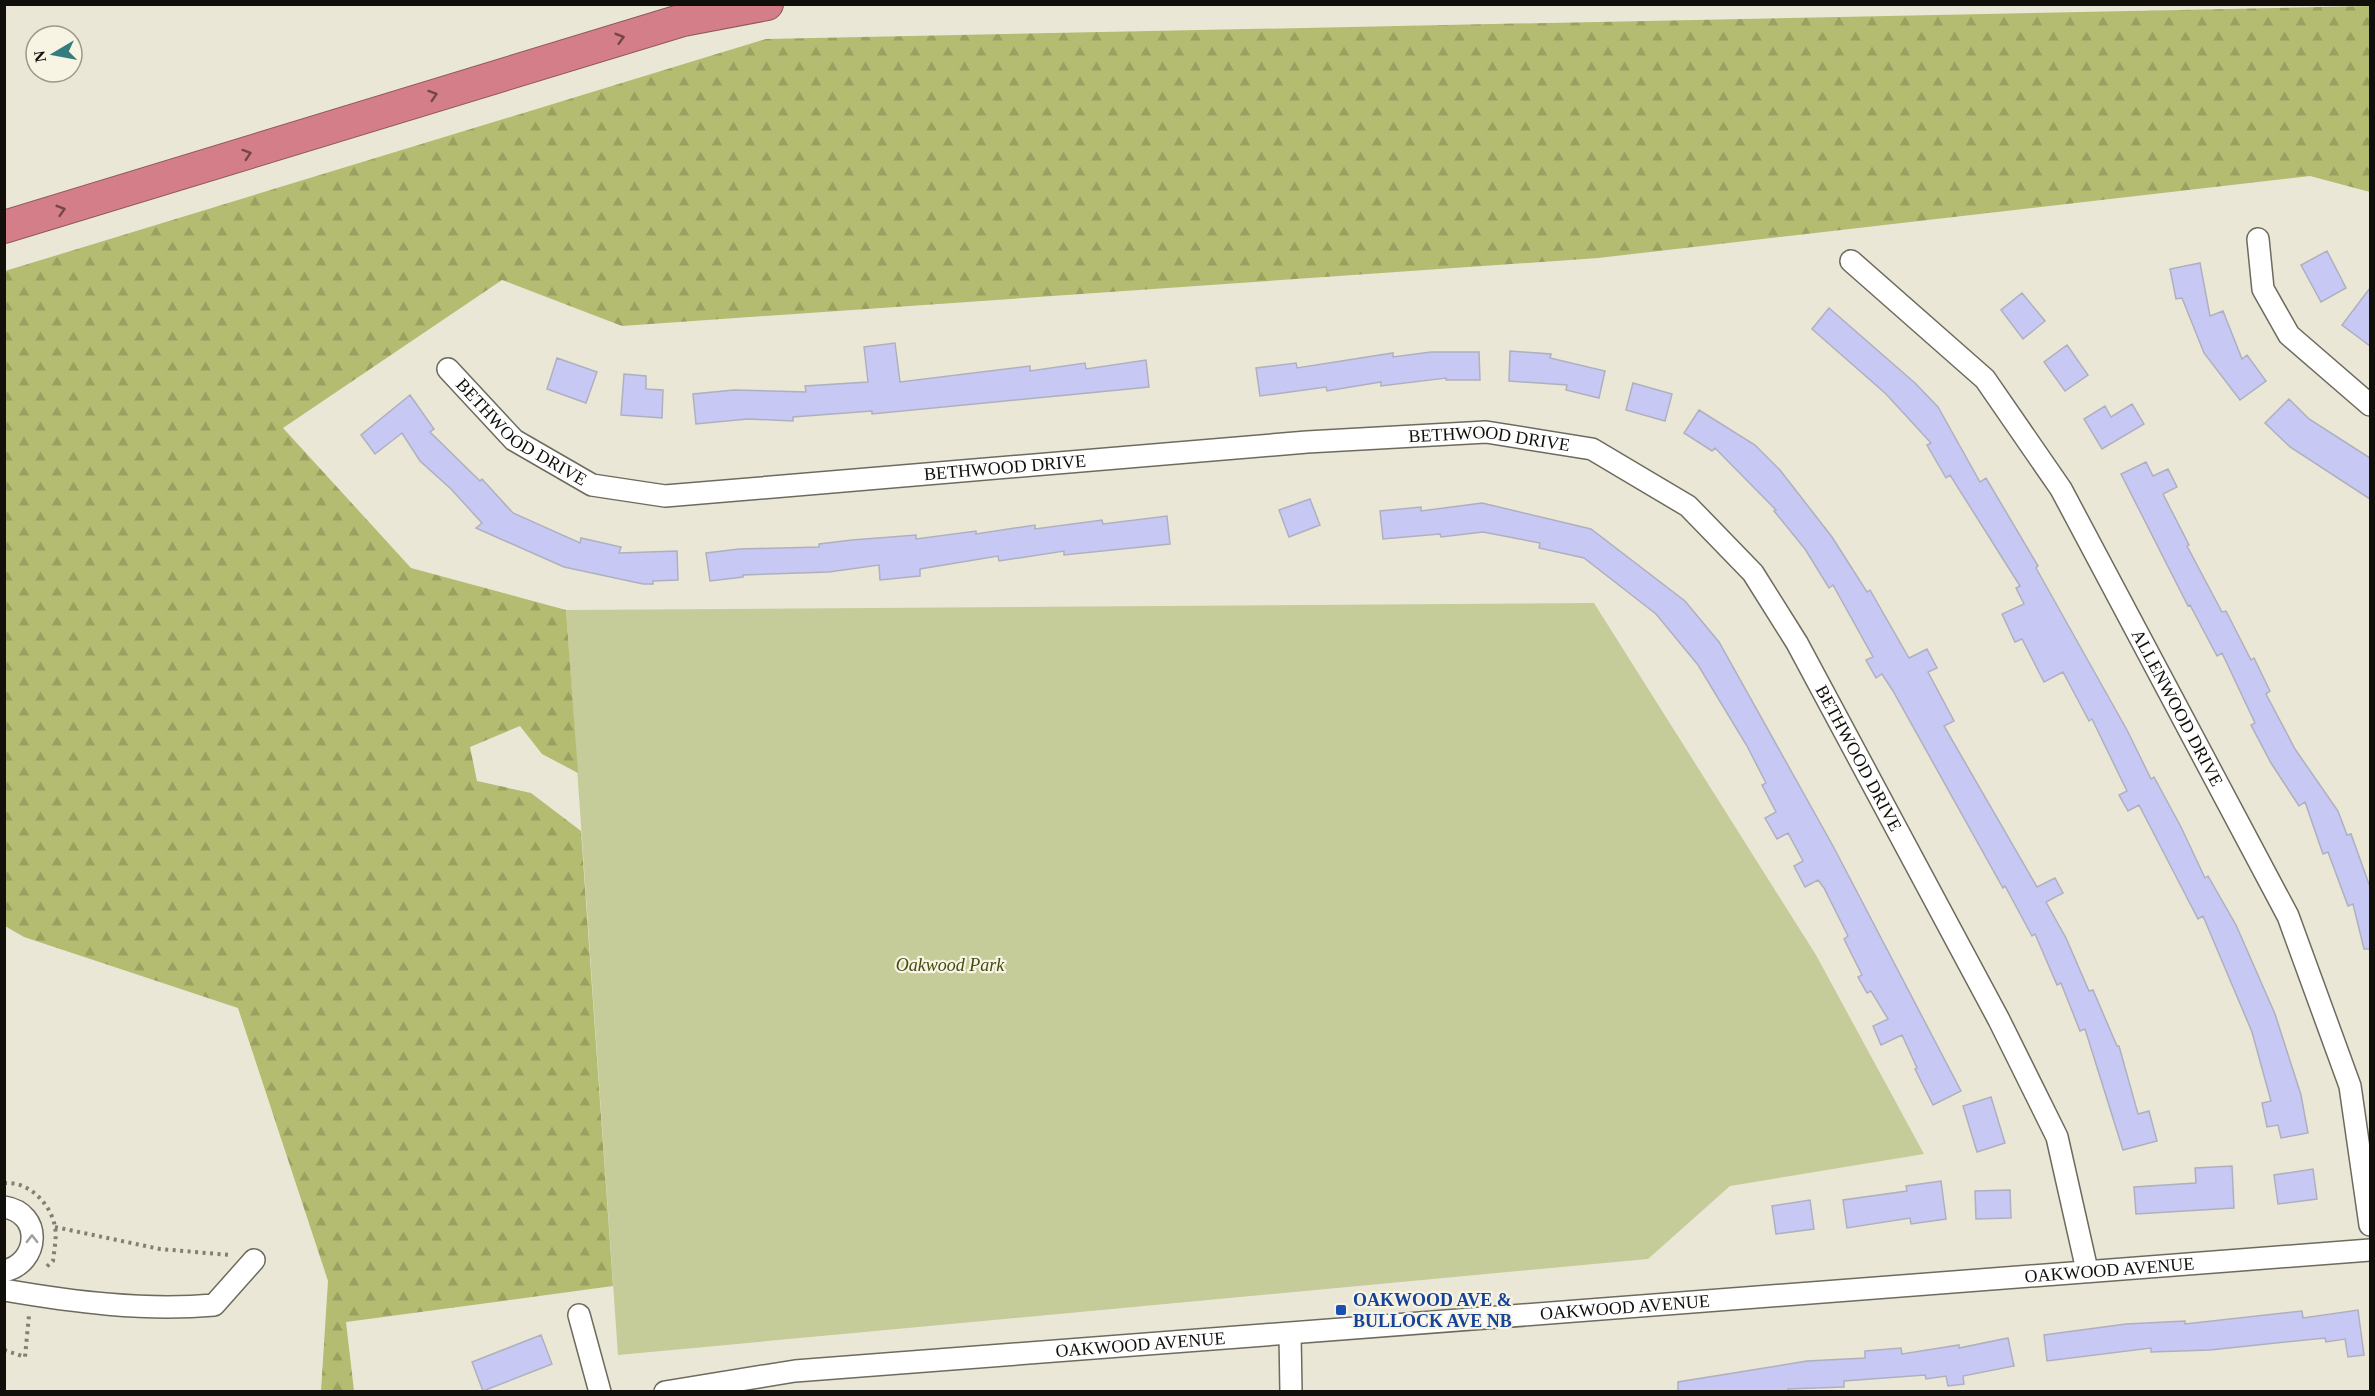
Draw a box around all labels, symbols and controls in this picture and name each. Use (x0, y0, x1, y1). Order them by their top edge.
north arrow (24, 24, 84, 84)
one-way arrow (614, 33, 625, 45)
text: N (30, 49, 49, 64)
one-way arrow (427, 90, 438, 102)
one-way arrow (241, 148, 252, 161)
one-way arrow (55, 205, 65, 217)
street label: BETHWOOD DRIVE (452, 374, 590, 490)
street label: BETHWOOD DRIVE (1408, 422, 1571, 455)
street label: BETHWOOD DRIVE (923, 451, 1087, 484)
street label: ALLENWOOD DRIVE (2128, 626, 2227, 789)
street label: BETHWOOD DRIVE (1811, 682, 1906, 834)
park label: Oakwood Park (896, 955, 1005, 975)
one-way arrow (25, 1234, 38, 1243)
street label: OAKWOOD AVENUE (2024, 1254, 2195, 1287)
place label: OAKWOOD AVE & BULLOCK AVE NB (1353, 1290, 1512, 1331)
street label: OAKWOOD AVENUE (1539, 1291, 1710, 1324)
marker: OAKWOOD AVE & BULLOCK AVE NB (1334, 1303, 1348, 1317)
street label: OAKWOOD AVENUE (1055, 1328, 1226, 1361)

